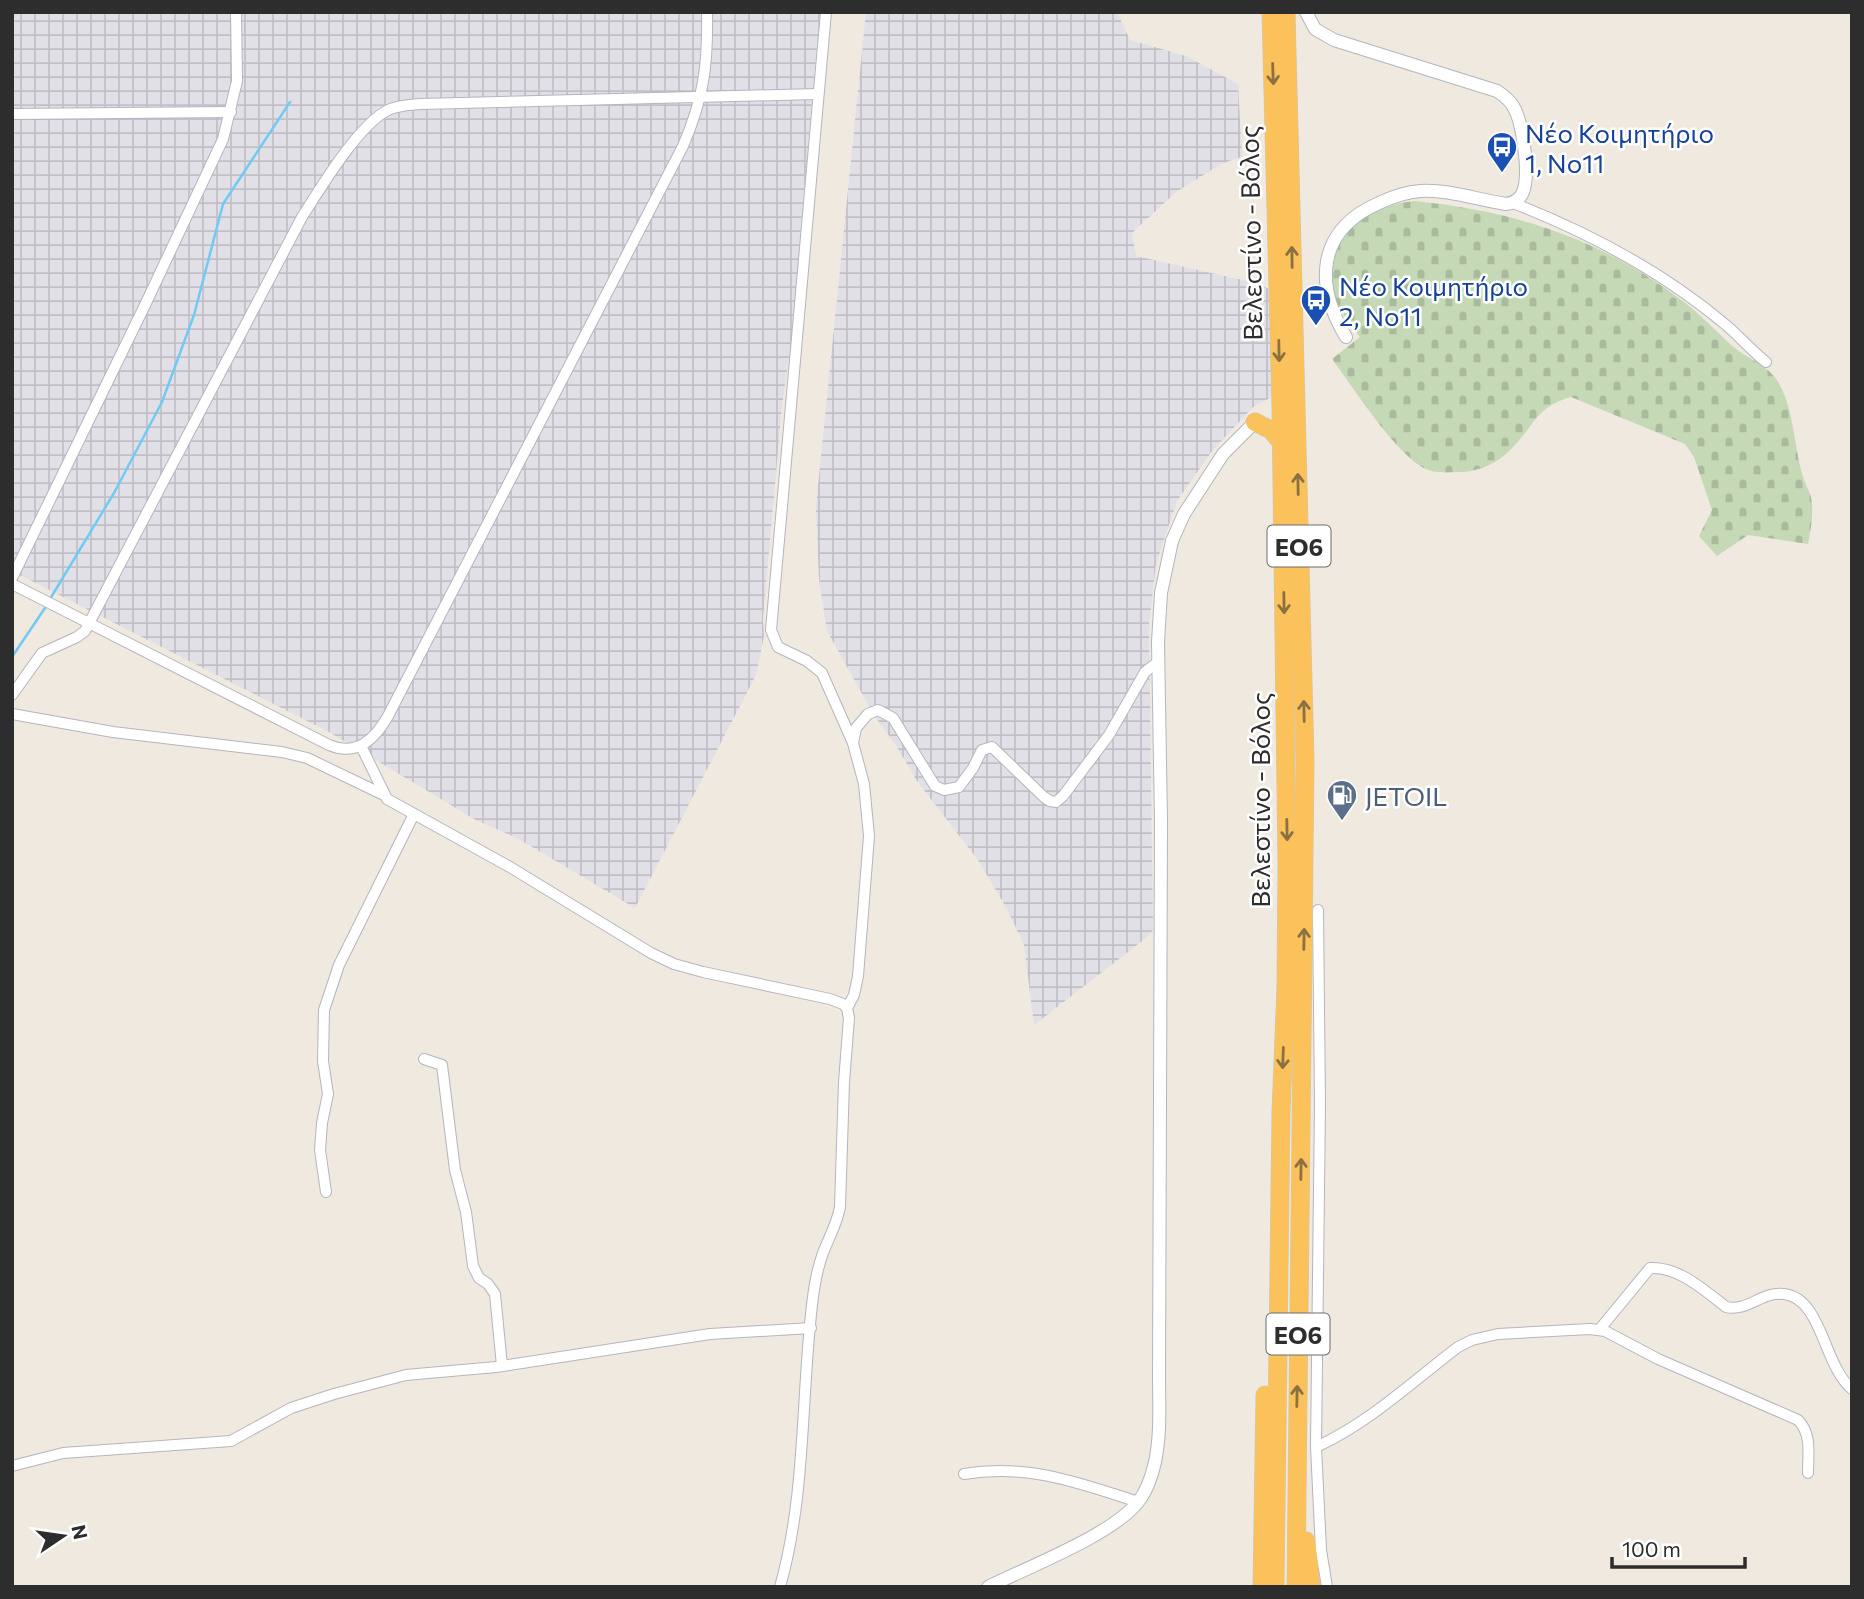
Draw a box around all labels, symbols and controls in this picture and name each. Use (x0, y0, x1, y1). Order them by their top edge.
one-way arrow (1266, 62, 1279, 85)
place label: Νέο Κοιμητήριο 1, Νο11 (1525, 117, 1714, 178)
street label: Βελεστίνο - Βόλος (1233, 125, 1267, 341)
bus stop icon: Νέο Κοιμητήριο 1, Νο11 (1485, 130, 1519, 174)
one-way arrow (1285, 245, 1299, 268)
place label: Νέο Κοιμητήριο 2, Νο11 (1339, 270, 1528, 331)
bus stop icon: Νέο Κοιμητήριο 2, Νο11 (1299, 283, 1333, 327)
one-way arrow (1273, 339, 1286, 362)
one-way arrow (1291, 473, 1305, 496)
road number: ΕΟ6 (1268, 526, 1330, 566)
one-way arrow (1277, 591, 1291, 614)
street label: Βελεστίνο - Βόλος (1244, 692, 1275, 908)
one-way arrow (1297, 700, 1310, 723)
fuel station icon: JETOIL (1325, 778, 1359, 822)
place label: JETOIL (1365, 780, 1447, 811)
one-way arrow (1280, 819, 1293, 842)
one-way arrow (1297, 928, 1310, 951)
one-way arrow (1276, 1046, 1289, 1069)
one-way arrow (1294, 1157, 1307, 1180)
road number: ΕΟ6 (1266, 1314, 1330, 1354)
one-way arrow (1290, 1385, 1304, 1408)
north arrow (28, 1501, 98, 1571)
text: N (67, 1523, 93, 1542)
scale bar (1612, 1526, 1745, 1570)
text: 100 m (1622, 1536, 1681, 1561)

